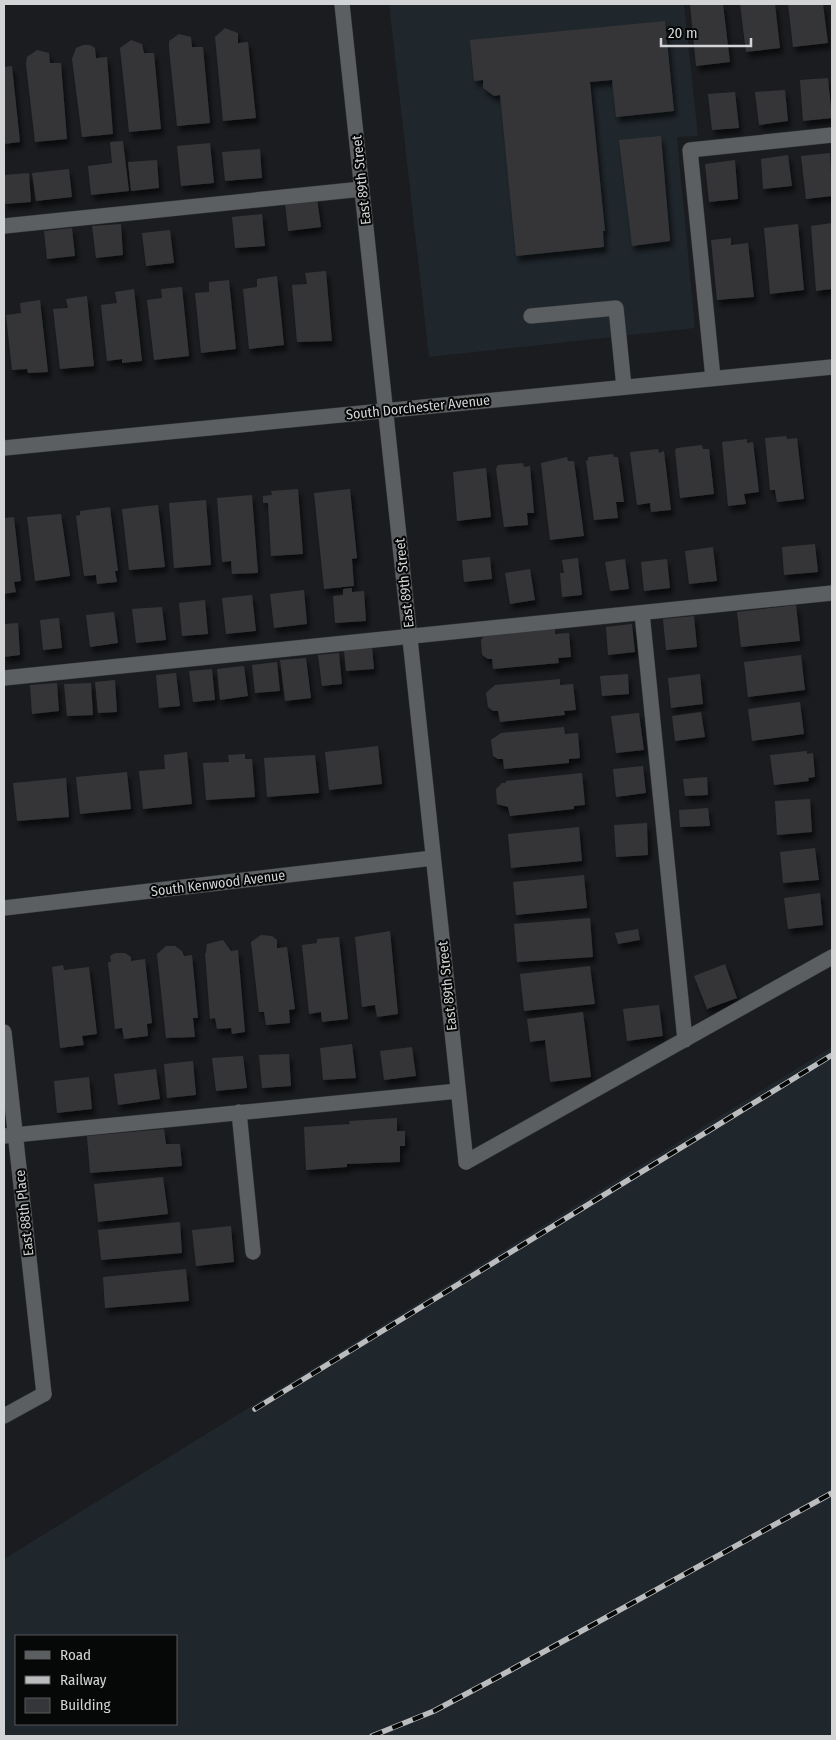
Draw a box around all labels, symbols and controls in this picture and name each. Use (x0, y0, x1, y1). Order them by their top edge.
scale bar (661, 15, 751, 47)
text: 20 m (668, 24, 698, 42)
street label: East 89th Street (348, 134, 375, 226)
street label: South Dorchester Avenue (345, 391, 491, 424)
street label: East 89th Street (391, 537, 418, 629)
street label: South Kenwood Avenue (150, 867, 286, 900)
street label: East 89th Street (434, 940, 461, 1032)
street label: East 88th Place (12, 1169, 37, 1257)
legend (15, 1635, 178, 1725)
text: Road (60, 1646, 91, 1664)
text: Railway (60, 1671, 107, 1689)
text: Building (60, 1696, 111, 1714)

